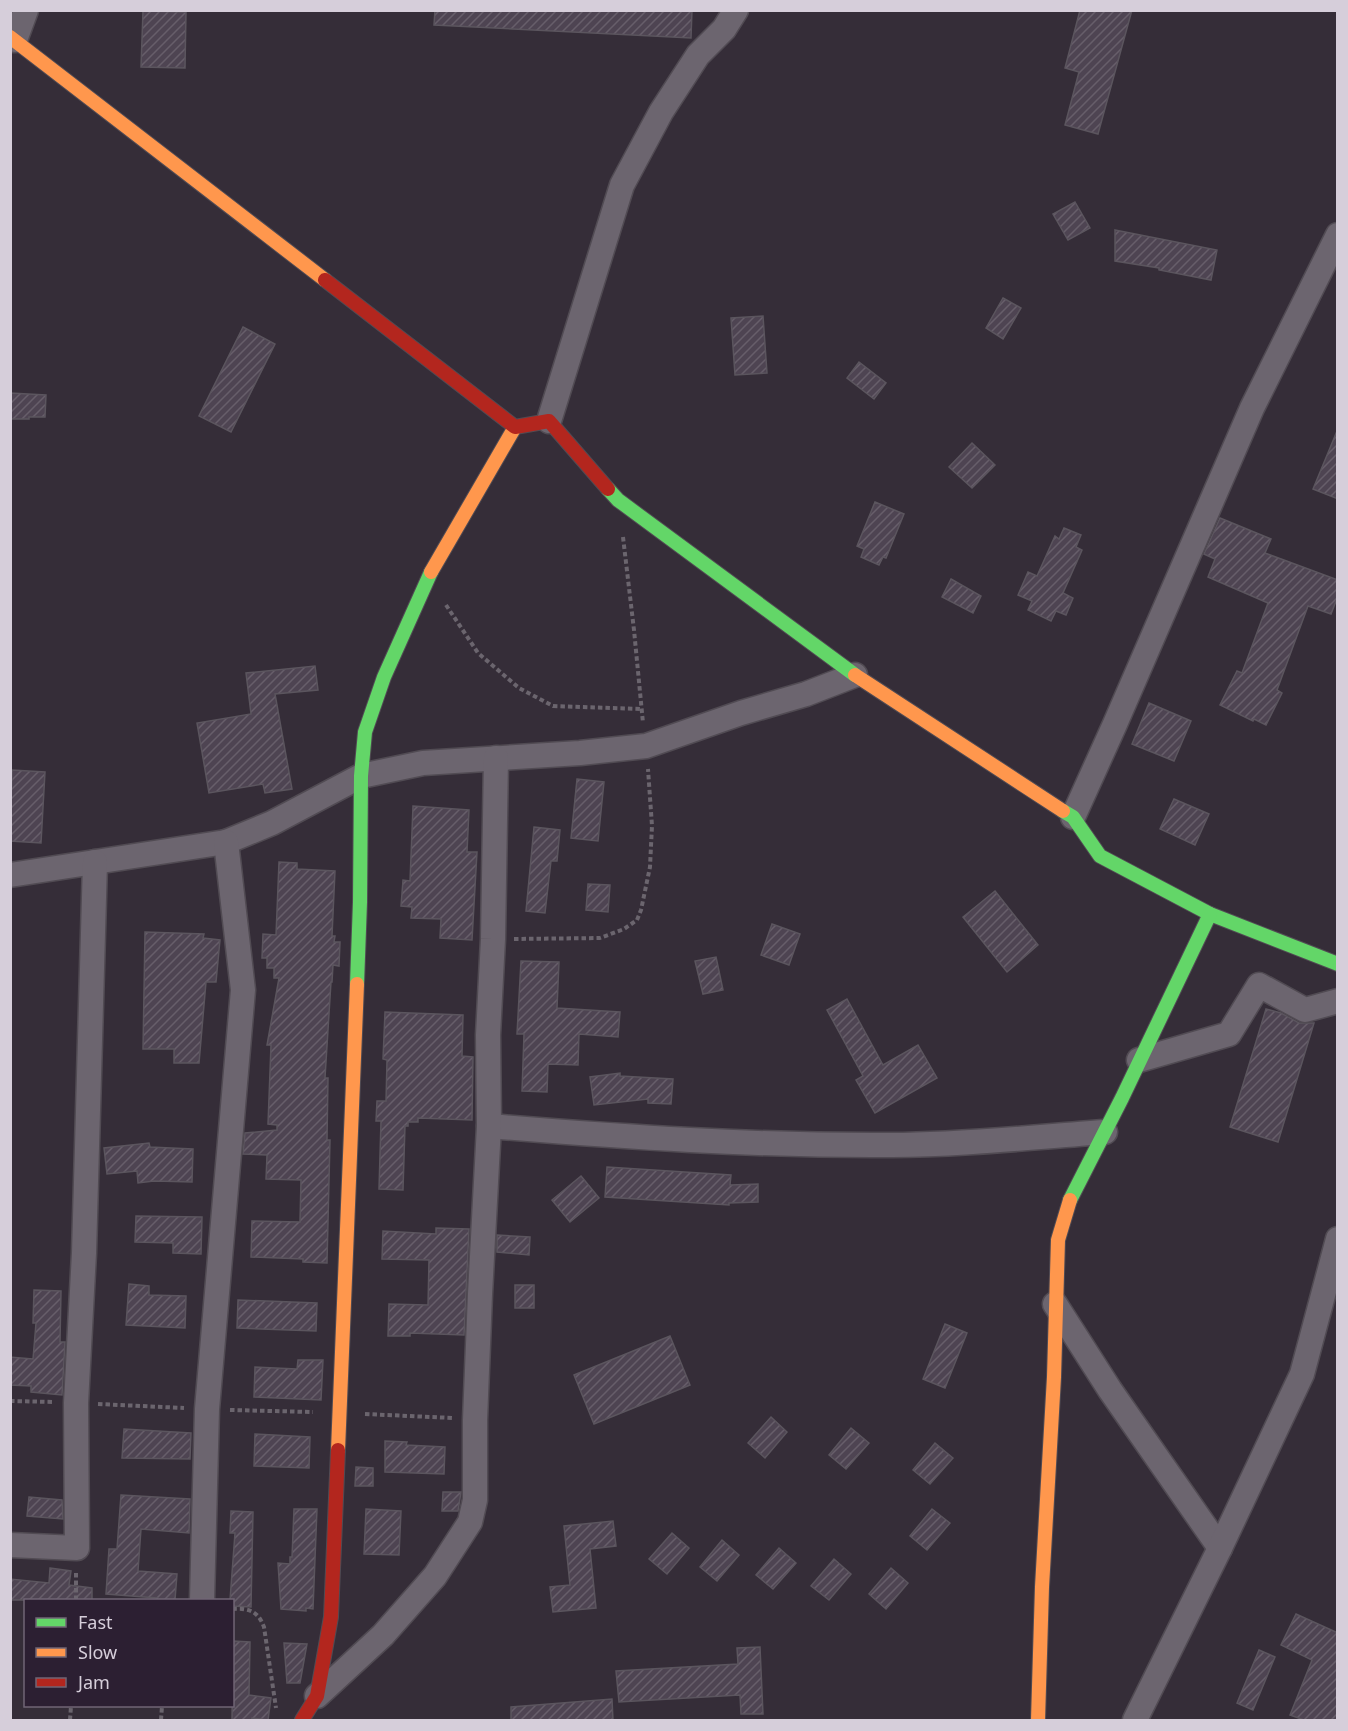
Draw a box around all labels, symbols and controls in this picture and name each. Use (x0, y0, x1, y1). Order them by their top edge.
legend (24, 1599, 234, 1707)
text: Fast (78, 1610, 113, 1634)
text: Slow (78, 1640, 117, 1664)
text: Jam (76, 1670, 110, 1694)

